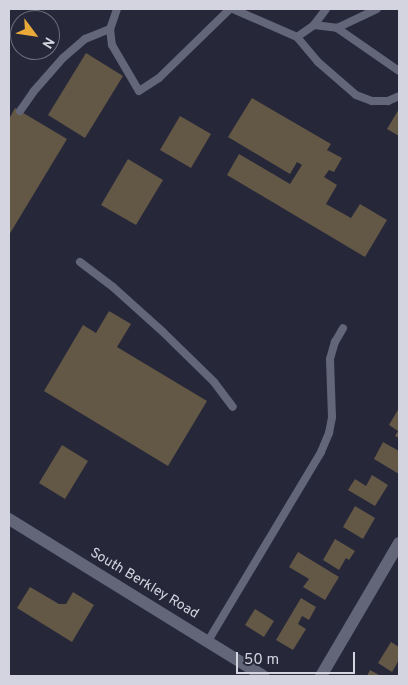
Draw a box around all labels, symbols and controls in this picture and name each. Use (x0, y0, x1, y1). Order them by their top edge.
north arrow (10, 10, 60, 60)
text: N (38, 34, 57, 51)
street label: South Berkley Road (87, 545, 201, 623)
scale bar (238, 642, 357, 674)
text: 50 m (244, 651, 279, 670)

